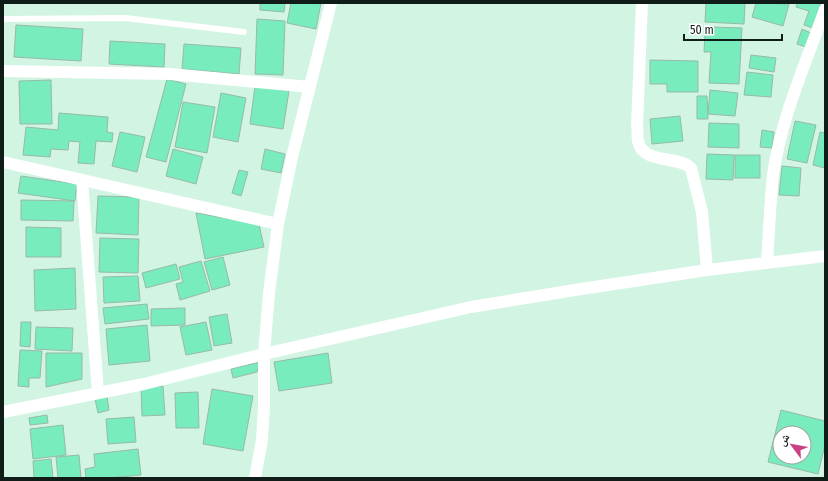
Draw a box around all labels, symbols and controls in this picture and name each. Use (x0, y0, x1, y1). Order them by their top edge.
scale bar (684, 16, 782, 42)
text: 50 m (690, 23, 714, 37)
north arrow (772, 425, 812, 465)
text: ش (775, 431, 794, 449)

